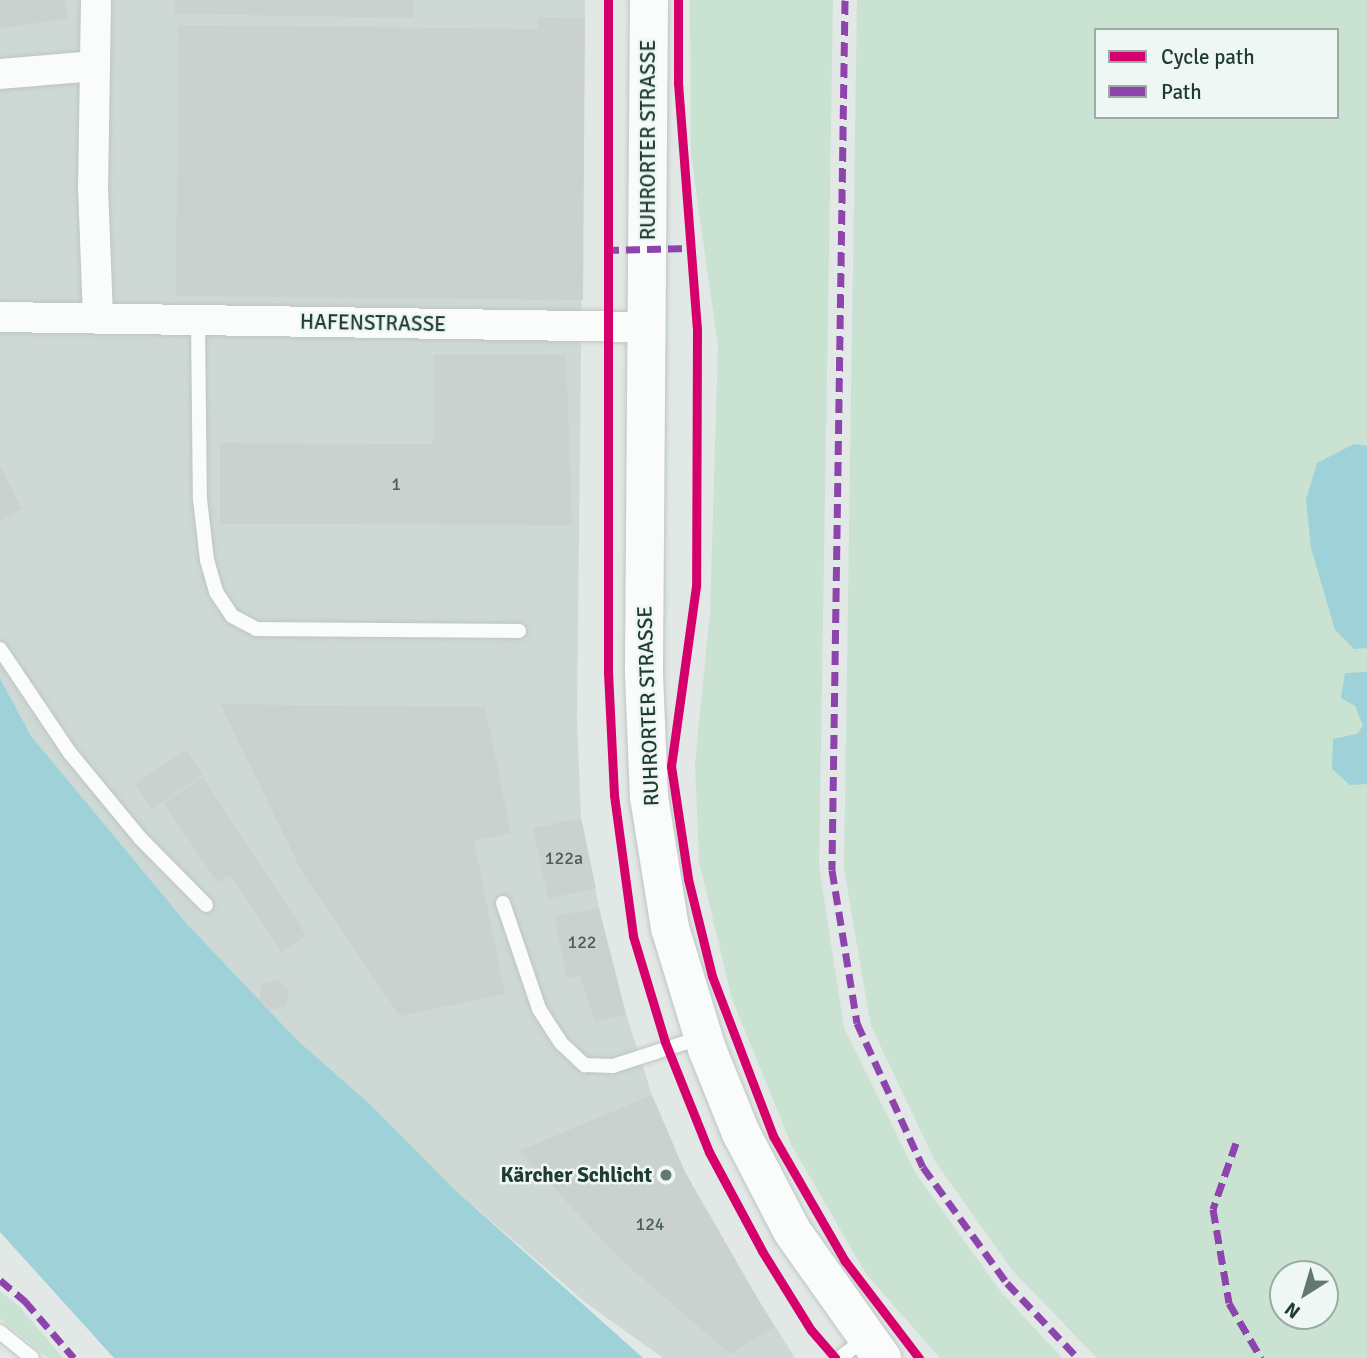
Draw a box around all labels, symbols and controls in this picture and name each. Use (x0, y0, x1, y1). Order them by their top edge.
legend (1094, 28, 1339, 119)
street label: RUHRORTER STRASSE (635, 40, 661, 240)
text: Cycle path (1161, 44, 1255, 70)
text: Path (1161, 79, 1202, 105)
street label: HAFENSTRASSE (300, 309, 446, 337)
house number: 1 (391, 473, 401, 495)
street label: RUHRORTER STRASSE (632, 605, 664, 807)
house number: 122a (545, 847, 583, 869)
house number: 122 (567, 931, 597, 953)
place label: Kärcher Schlicht (501, 1162, 652, 1188)
marker: Kärcher Schlicht (658, 1167, 674, 1183)
house number: 124 (635, 1213, 665, 1235)
north arrow (1269, 1260, 1339, 1330)
text: N (1280, 1297, 1305, 1324)

